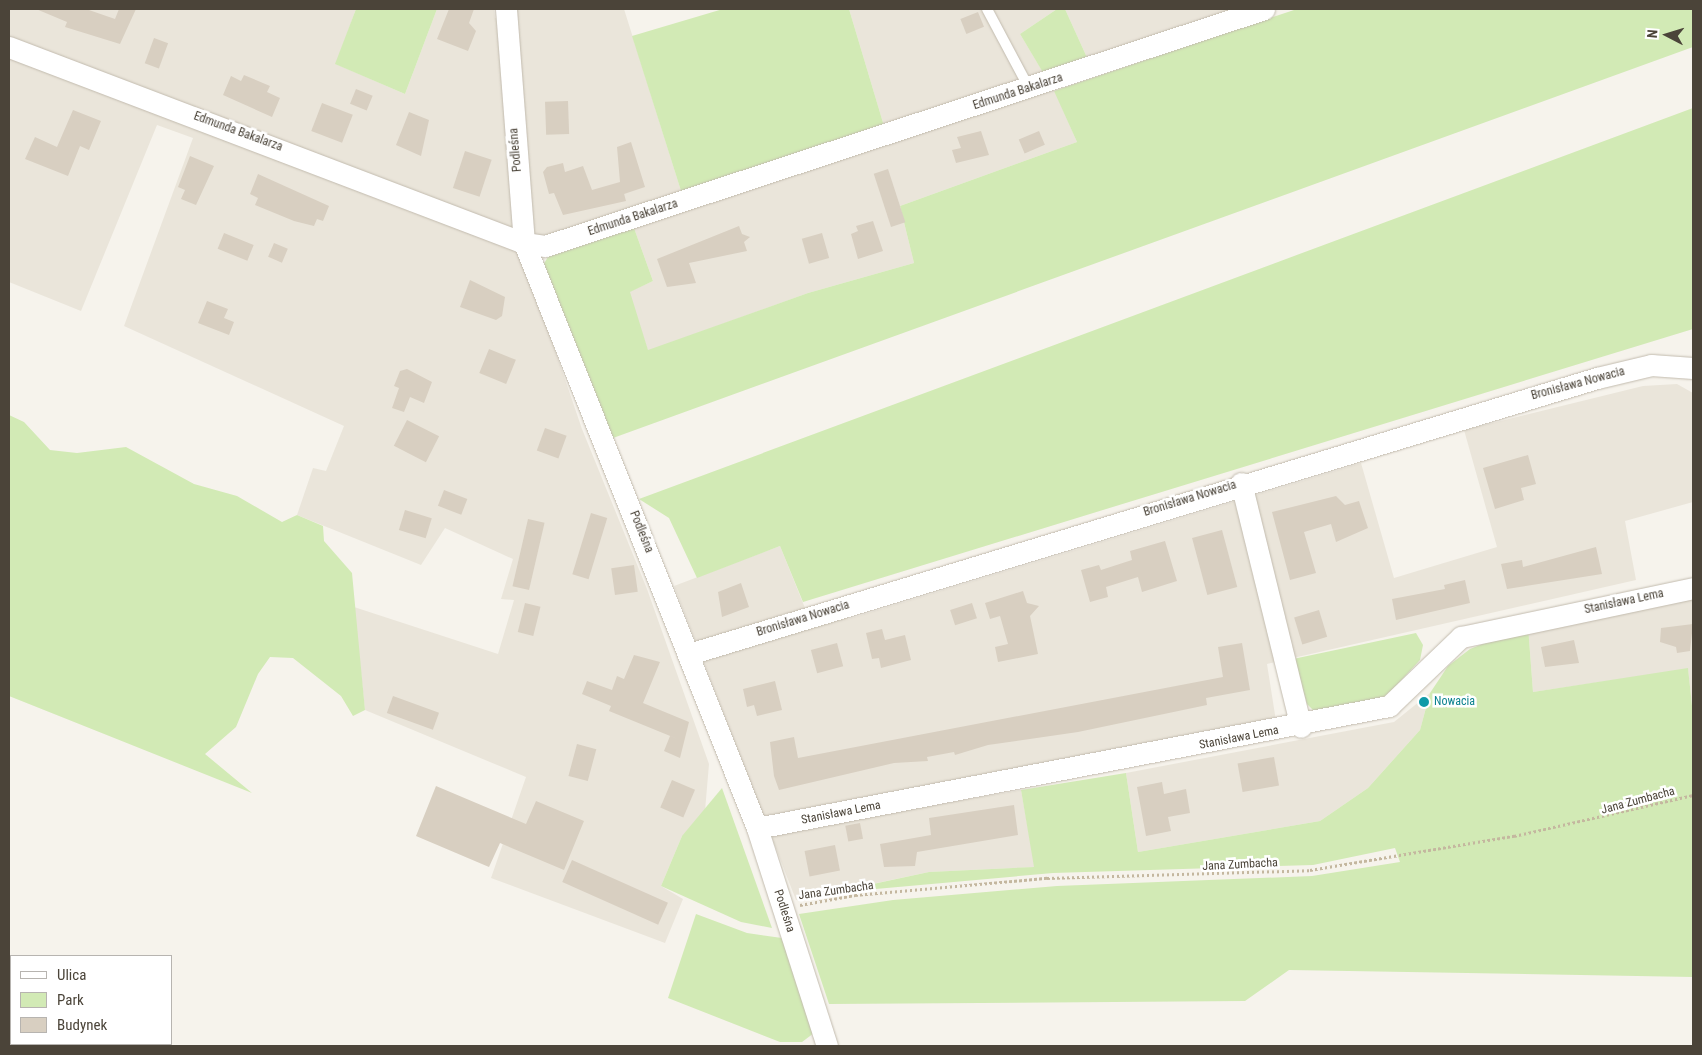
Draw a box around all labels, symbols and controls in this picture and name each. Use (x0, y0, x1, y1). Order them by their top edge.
north arrow (1642, 10, 1692, 60)
text: N (1644, 29, 1660, 39)
street label: Edmunda Bakalarza (971, 71, 1065, 113)
street label: Edmunda Bakalarza (192, 109, 284, 155)
street label: Podleśna (507, 127, 525, 173)
street label: Edmunda Bakalarza (586, 197, 680, 239)
street label: Bronisława Nowacia (1530, 365, 1626, 403)
street label: Bronisława Nowacia (1142, 478, 1238, 520)
street label: Podleśna (626, 509, 656, 555)
street label: Stanisława Lema (1583, 587, 1665, 617)
street label: Bronisława Nowacia (755, 598, 851, 640)
place label: Nowacia (1434, 695, 1475, 709)
marker: Nowacia (1418, 696, 1430, 708)
street label: Stanisława Lema (1198, 723, 1280, 753)
street label: Jana Zumbacha (1600, 784, 1676, 818)
street label: Stanisława Lema (800, 798, 882, 828)
street label: Jana Zumbacha (1202, 856, 1278, 874)
street label: Jana Zumbacha (798, 879, 874, 903)
street label: Podleśna (770, 888, 798, 934)
legend (10, 955, 172, 1045)
text: Ulica (57, 966, 86, 984)
text: Park (57, 991, 84, 1009)
text: Budynek (57, 1016, 107, 1034)

